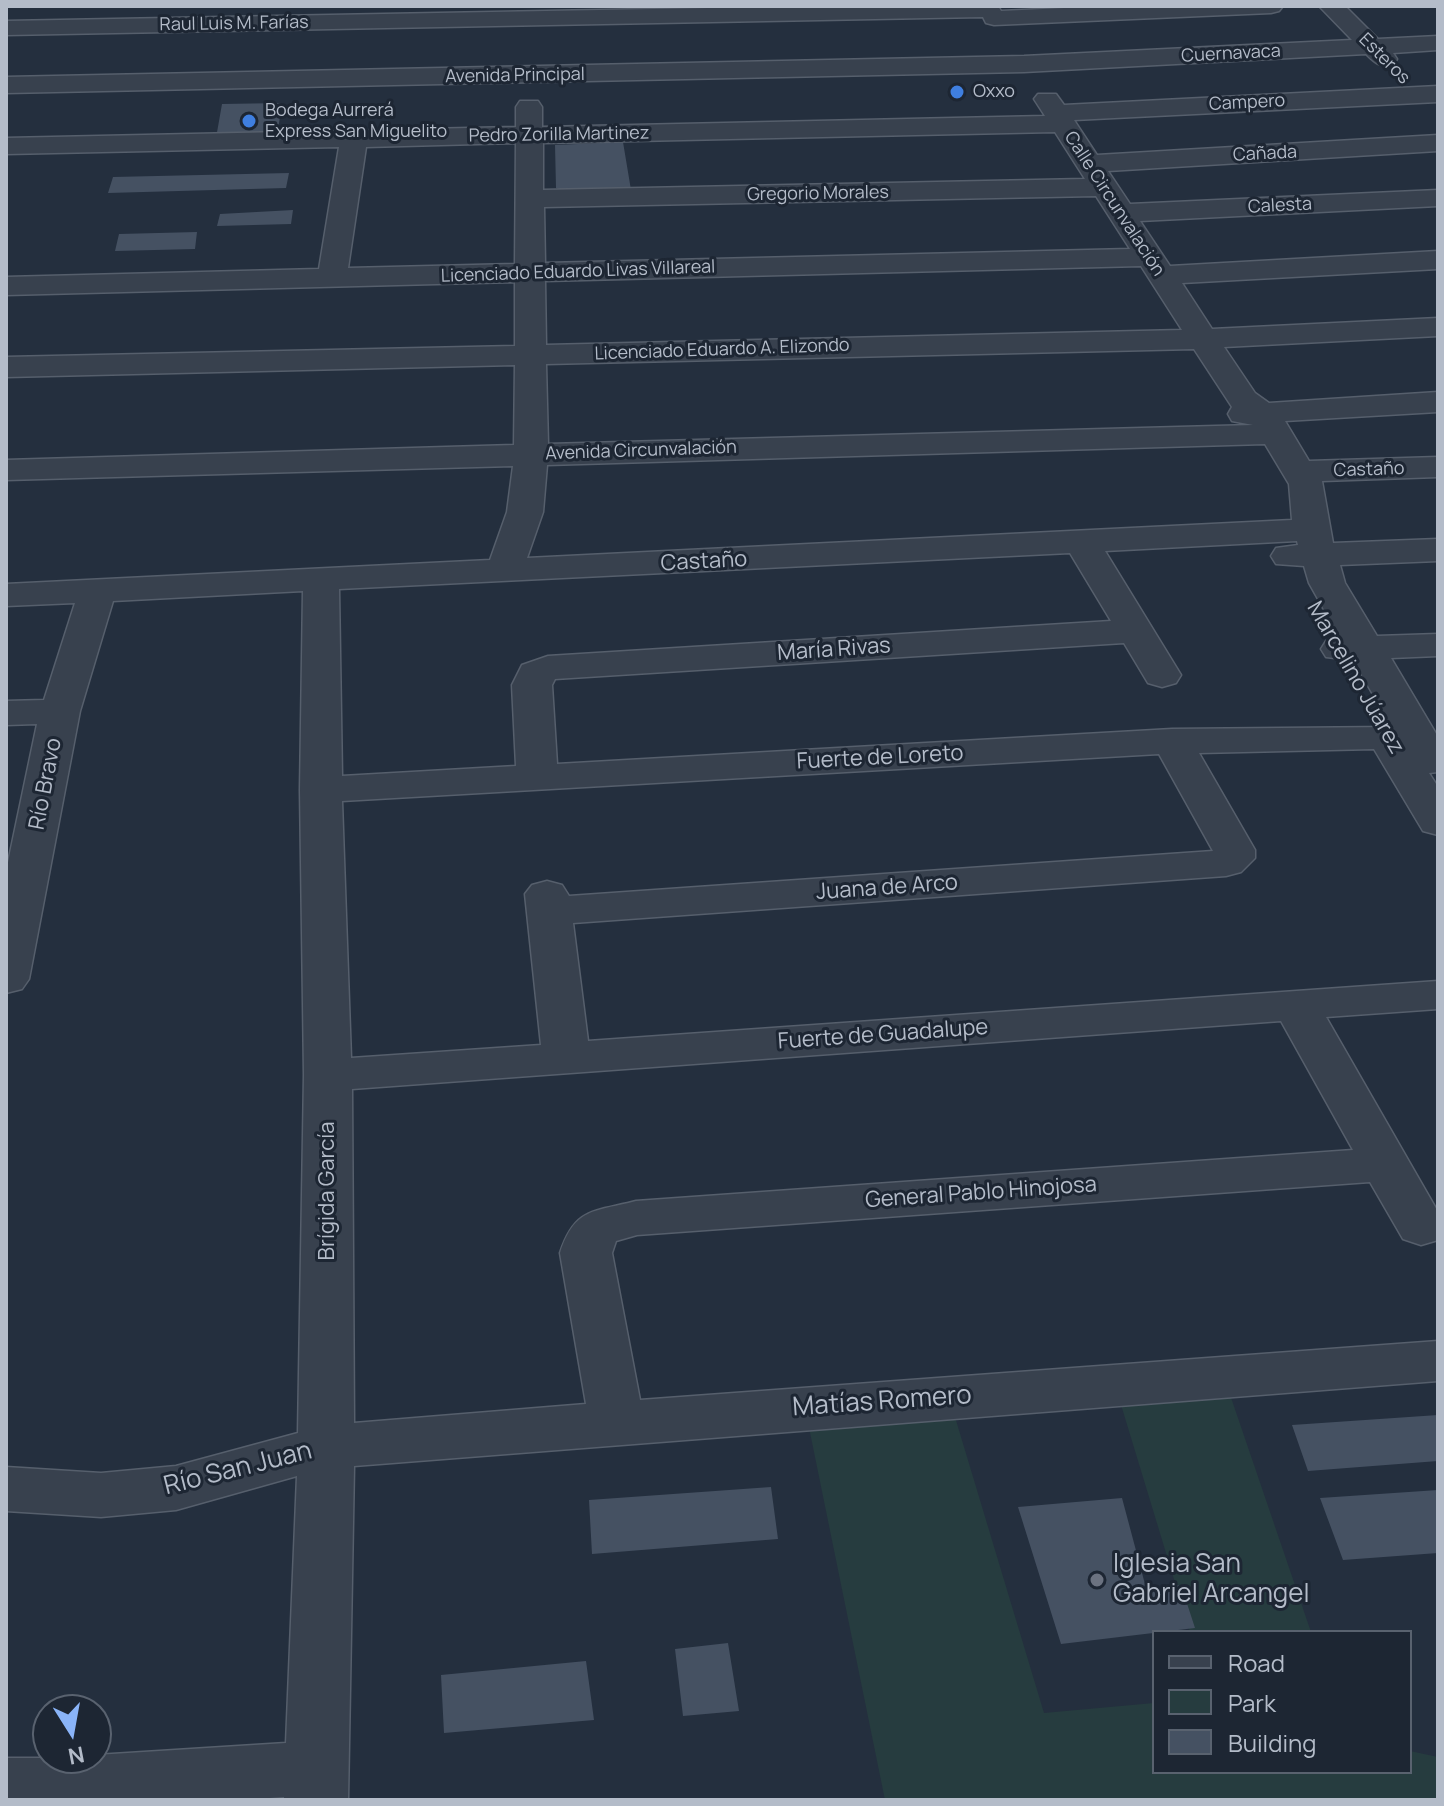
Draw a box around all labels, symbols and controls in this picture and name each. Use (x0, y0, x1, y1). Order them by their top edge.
street label: Raul Luis M. Farías (159, 12, 309, 36)
street label: Esteros (1354, 29, 1414, 89)
street label: Cuernavaca (1181, 41, 1281, 67)
street label: Avenida Principal (445, 64, 585, 88)
place label: Oxxo (973, 81, 1015, 103)
marker: Oxxo (948, 83, 966, 101)
street label: Campero (1208, 90, 1286, 116)
place label: Bodega Aurrerá Express San Miguelito (265, 100, 447, 142)
marker: Bodega Aurrerá Express San Miguelito (240, 112, 258, 130)
street label: Pedro Zorilla Martinez (468, 123, 650, 147)
street label: Calle Circunvalación (1059, 128, 1169, 280)
street label: Cañada (1232, 142, 1298, 166)
street label: Gregorio Morales (747, 182, 889, 206)
street label: Calesta (1247, 194, 1313, 218)
street label: Licenciado Eduardo Livas Villareal (440, 256, 716, 288)
street label: Licenciado Eduardo A. Elizondo (594, 335, 850, 365)
street label: Avenida Circunvalación (545, 437, 737, 465)
street label: Castaño (1333, 458, 1405, 482)
street label: Castaño (660, 547, 748, 577)
street label: Marcelino Júarez (1301, 597, 1409, 759)
street label: María Rivas (776, 633, 892, 667)
street label: Río Bravo (24, 736, 68, 832)
street label: Fuerte de Loreto (796, 740, 964, 776)
street label: Juana de Arco (815, 870, 959, 906)
street label: Fuerte de Guadalupe (777, 1014, 989, 1056)
street label: Brígida García (315, 1121, 341, 1261)
street label: General Pablo Hinojosa (864, 1172, 1098, 1214)
street label: Matías Romero (791, 1380, 973, 1424)
street label: Río San Juan (161, 1436, 315, 1502)
place label: Iglesia San Gabriel Arcangel (1113, 1549, 1310, 1610)
marker: Iglesia San Gabriel Arcangel (1088, 1571, 1106, 1589)
legend (1152, 1630, 1412, 1774)
text: Road (1228, 1646, 1285, 1679)
text: Park (1228, 1686, 1276, 1719)
north arrow (32, 1694, 112, 1774)
text: Building (1228, 1726, 1316, 1759)
text: N (66, 1739, 87, 1772)

